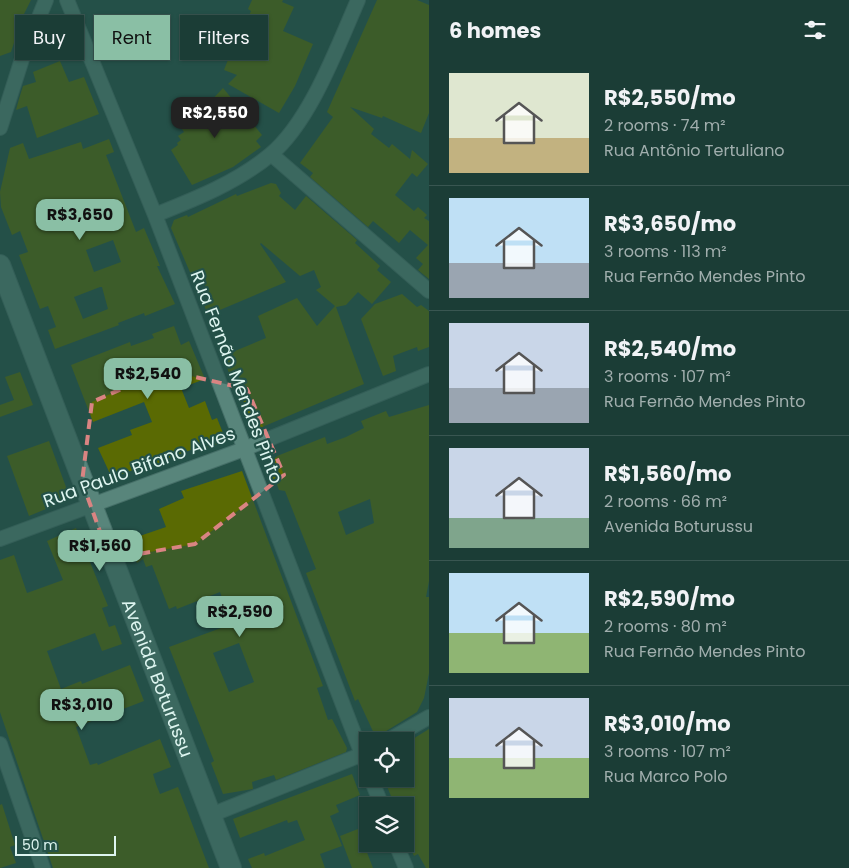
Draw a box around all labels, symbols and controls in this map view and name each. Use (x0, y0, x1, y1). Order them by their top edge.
chip: Buy (15, 15, 84, 60)
chip: Rent (94, 15, 170, 60)
chip: Filters (180, 15, 268, 60)
text: 6 homes (449, 16, 541, 45)
icon: filters (801, 16, 829, 44)
text: R$2,550/mo (604, 83, 736, 112)
icon: home (489, 93, 549, 153)
pin: R$2,550 (169, 96, 261, 139)
text: R$2,550 (182, 101, 248, 124)
text: 2 rooms · 74 m² (604, 114, 726, 137)
text: Rua Antônio Tertuliano (604, 139, 785, 162)
pin: R$3,650 (34, 198, 126, 241)
text: R$3,650 (47, 203, 113, 226)
text: R$3,650/mo (604, 209, 736, 238)
icon: home (489, 218, 549, 278)
text: 3 rooms · 113 m² (604, 240, 727, 263)
text: Rua Fernão Mendes Pinto (604, 265, 805, 288)
street label: Rua Fernão Mendes Pinto (185, 267, 289, 487)
text: R$2,540/mo (604, 334, 736, 363)
icon: home (489, 343, 549, 403)
pin: R$2,540 (102, 358, 194, 400)
text: R$2,540 (115, 362, 181, 385)
text: 3 rooms · 107 m² (604, 365, 731, 388)
text: Rua Fernão Mendes Pinto (604, 390, 805, 413)
street label: Rua Paulo Bifano Alves (39, 421, 239, 513)
text: R$1,560/mo (604, 459, 731, 488)
icon: home (489, 468, 549, 528)
text: 2 rooms · 66 m² (604, 490, 727, 513)
text: Avenida Boturussu (604, 515, 753, 538)
pin: R$1,560 (54, 530, 146, 572)
text: R$1,560 (69, 534, 131, 557)
text: R$2,590/mo (604, 584, 735, 613)
icon: home (489, 593, 549, 653)
street label: Avenida Boturussu (116, 595, 200, 761)
pin: R$2,590 (194, 596, 286, 638)
text: R$2,590 (207, 600, 273, 623)
text: 2 rooms · 80 m² (604, 615, 727, 638)
text: Rua Fernão Mendes Pinto (604, 640, 805, 663)
pin: R$3,010 (36, 688, 128, 731)
text: R$3,010 (51, 693, 113, 716)
text: R$3,010/mo (604, 709, 731, 738)
icon: home (489, 718, 549, 778)
map controls (359, 732, 414, 852)
button: locate (359, 732, 414, 787)
text: 3 rooms · 107 m² (604, 740, 731, 763)
text: Rua Marco Polo (604, 765, 728, 788)
button: layers (359, 797, 414, 852)
scale bar (15, 833, 116, 856)
text: 50 m (22, 835, 58, 855)

